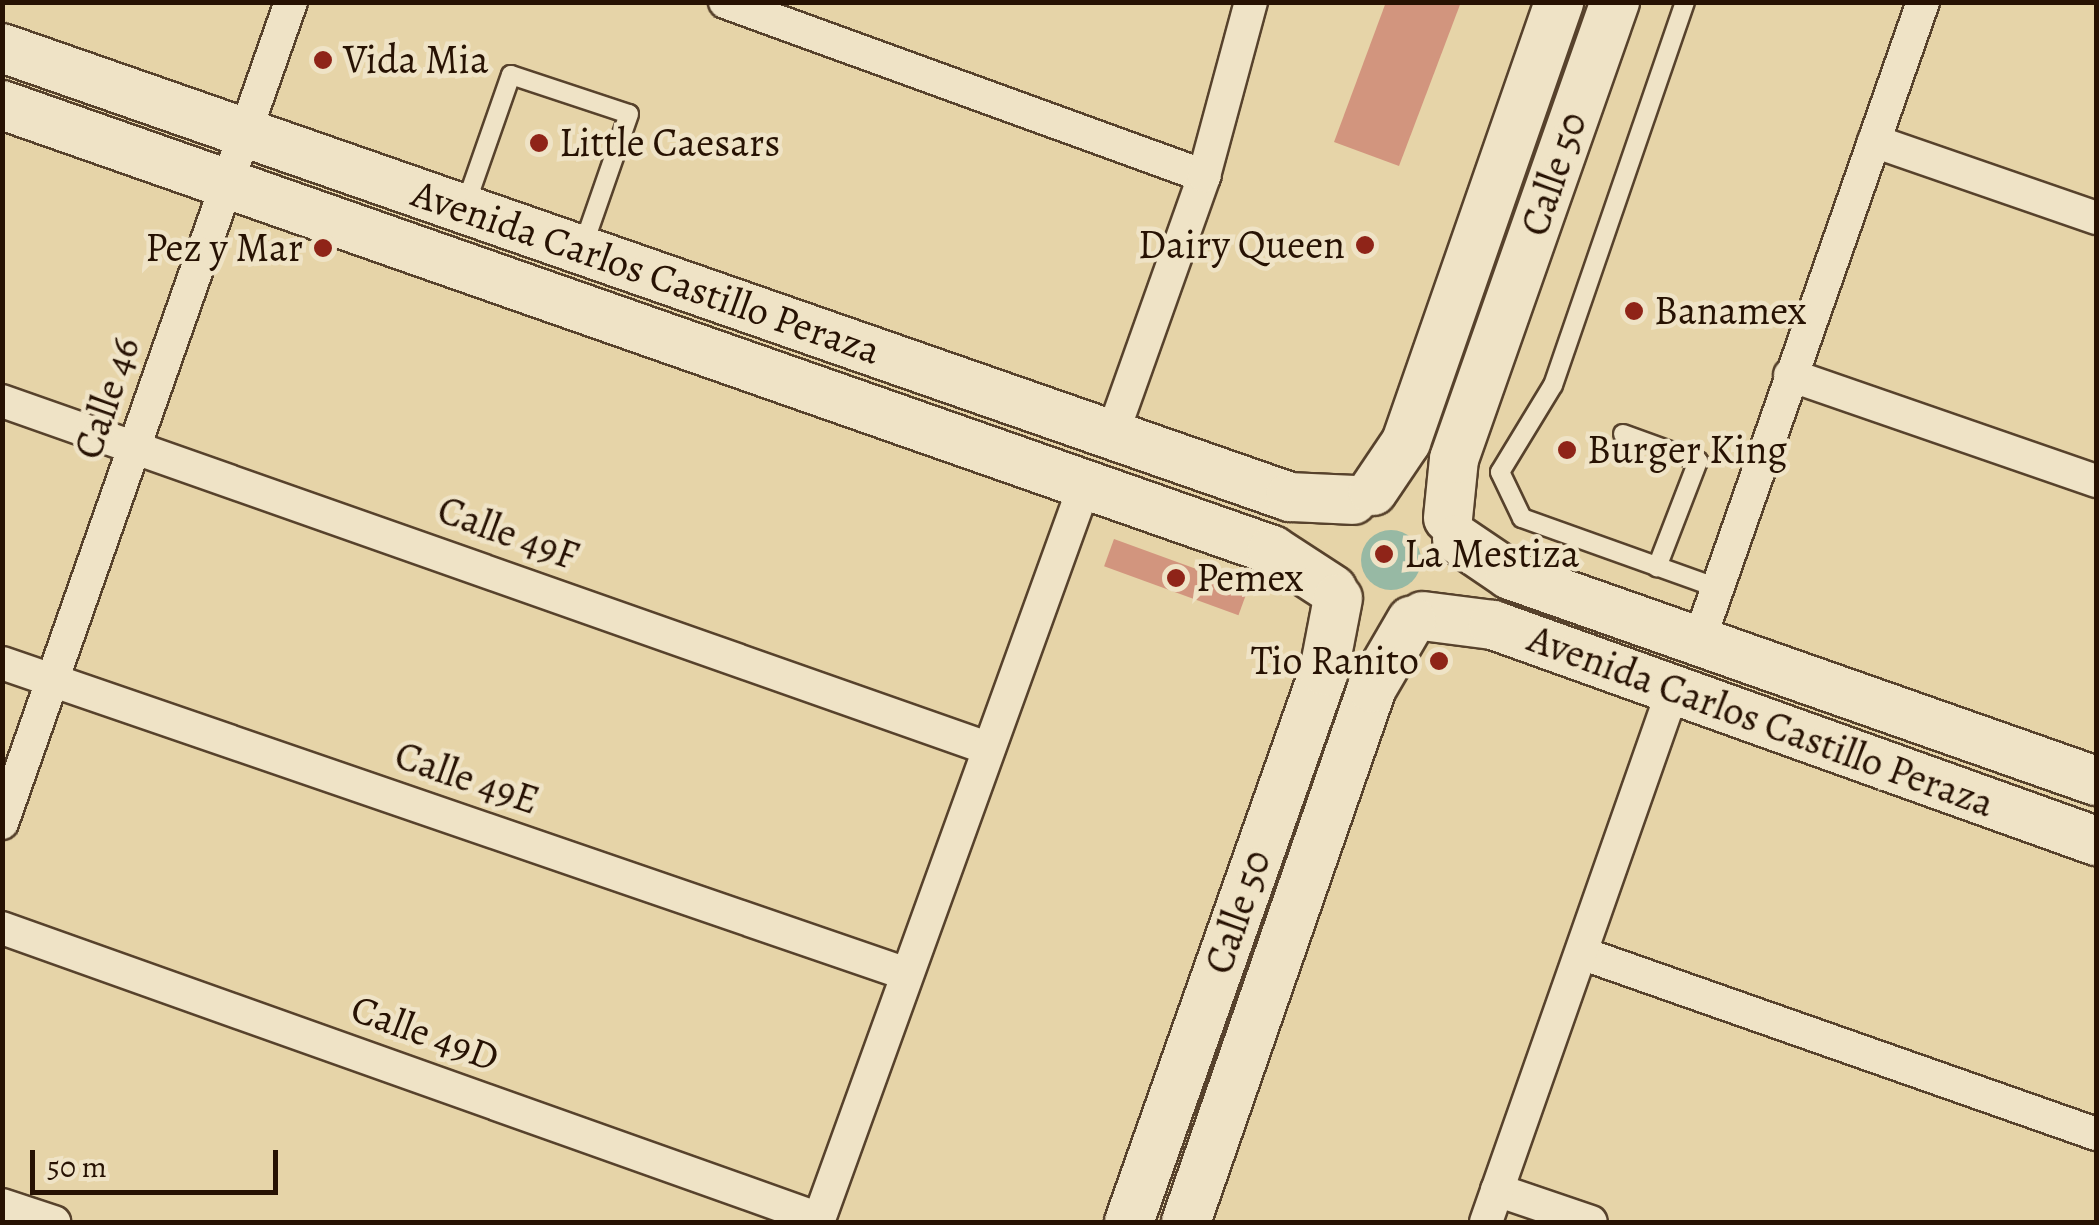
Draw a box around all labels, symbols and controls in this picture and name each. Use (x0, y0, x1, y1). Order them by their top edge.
place label: Vida Mia (343, 36, 489, 84)
marker: Vida Mia (312, 49, 334, 71)
street label: Calle 50 (1511, 106, 1597, 242)
place label: Little Caesars (559, 119, 780, 167)
marker: Little Caesars (528, 132, 550, 154)
street label: Avenida Carlos Castillo Peraza (406, 169, 886, 375)
place label: Dairy Queen (1138, 221, 1345, 269)
place label: Pez y Mar (145, 224, 303, 272)
marker: Dairy Queen (1354, 234, 1376, 256)
marker: Pez y Mar (312, 237, 334, 259)
place label: Banamex (1654, 287, 1806, 335)
marker: Banamex (1623, 300, 1645, 322)
street label: Calle 46 (64, 331, 150, 465)
place label: Burger King (1587, 426, 1787, 474)
marker: Burger King (1556, 439, 1578, 461)
street label: Calle 49F (431, 486, 585, 580)
place label: La Mestiza (1404, 530, 1579, 578)
marker: La Mestiza (1373, 543, 1395, 565)
place label: Pemex (1196, 554, 1304, 602)
marker: Pemex (1165, 567, 1187, 589)
street label: Avenida Carlos Castillo Peraza (1522, 614, 2000, 828)
place label: Tio Ranito (1251, 637, 1419, 685)
marker: Tio Ranito (1428, 650, 1450, 672)
street label: Calle 49E (389, 731, 545, 825)
street label: Calle 50 (1195, 844, 1281, 980)
street label: Calle 49D (345, 984, 505, 1082)
scale bar (35, 1130, 282, 1192)
text: 50 m (47, 1147, 107, 1187)

